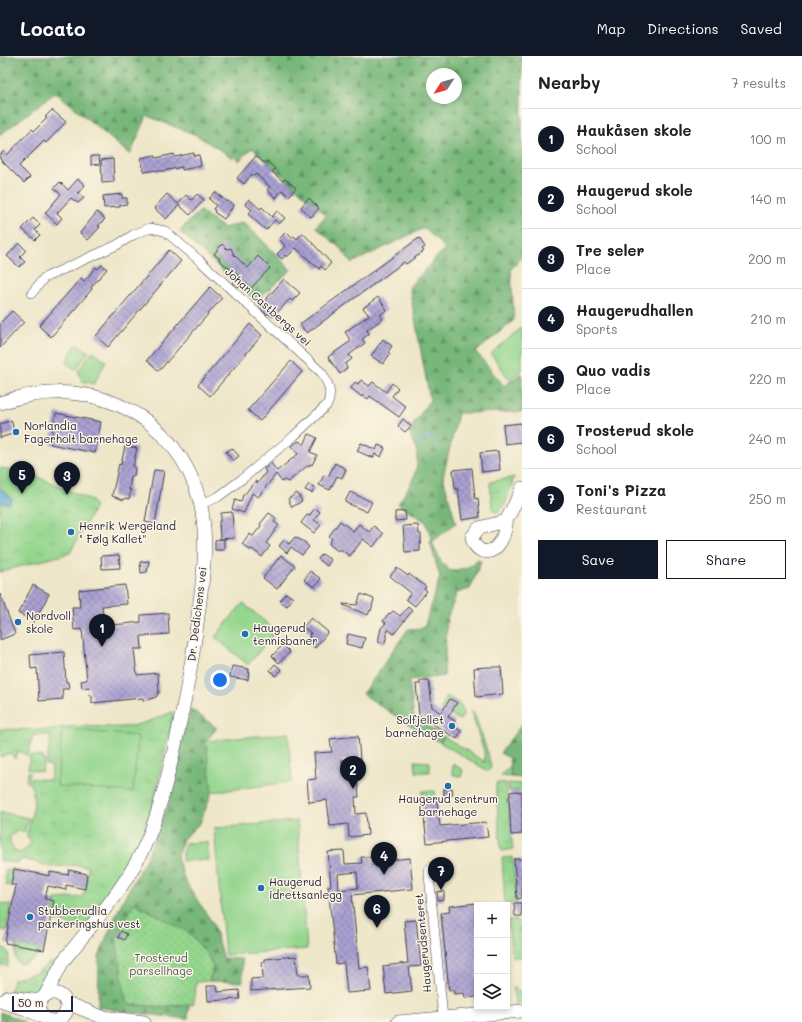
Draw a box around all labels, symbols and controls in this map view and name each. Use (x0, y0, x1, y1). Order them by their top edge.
text: Locato (20, 16, 86, 41)
text: Map (597, 19, 625, 38)
text: Directions (647, 19, 718, 38)
text: Saved (740, 19, 782, 38)
north arrow (426, 68, 462, 104)
text: Nearby (538, 71, 600, 93)
text: 7 results (731, 74, 786, 91)
text: Haukåsen skole (576, 120, 691, 140)
text: 1 (548, 130, 554, 147)
text: 100 m (750, 130, 786, 147)
text: School (576, 140, 617, 157)
text: Haugerud skole (576, 180, 693, 200)
text: 2 (547, 190, 555, 207)
text: 140 m (750, 190, 786, 207)
text: School (576, 200, 617, 217)
text: Tre seler (576, 240, 644, 260)
text: 3 (547, 250, 555, 267)
text: 200 m (748, 250, 786, 267)
text: Place (576, 260, 611, 277)
street label: Johan Castbergs vei (222, 264, 314, 349)
text: Haugerudhallen (576, 300, 693, 320)
text: 4 (547, 310, 555, 327)
text: 210 m (750, 310, 786, 327)
text: Sports (576, 320, 618, 337)
text: Quo vadis (576, 360, 651, 380)
text: 5 (547, 370, 555, 387)
text: 220 m (749, 370, 786, 387)
text: Place (576, 380, 611, 397)
place label: Norlandia Fagerholt barnehage (24, 418, 138, 446)
text: Trosterud skole (576, 420, 694, 440)
marker: Norlandia Fagerholt barnehage (11, 427, 21, 437)
text: 6 (547, 430, 555, 447)
text: 240 m (749, 430, 786, 447)
text: School (576, 440, 617, 457)
pin: 5 (9, 461, 35, 494)
pin: 3 (54, 462, 80, 495)
text: Toni's Pizza (576, 480, 666, 500)
text: 7 (547, 490, 555, 507)
text: 250 m (749, 490, 786, 507)
text: Restaurant (576, 500, 647, 517)
place label: Henrik Wergeland " Følg Kallet" (79, 518, 176, 546)
marker: Henrik Wergeland " Følg Kallet" (66, 527, 76, 537)
button: Save (538, 540, 658, 579)
button: Share (666, 540, 786, 579)
street label: Dr. Dedichens vei (183, 566, 210, 662)
place label: Nordvoll skole (26, 608, 71, 636)
pin: 1 (89, 614, 115, 647)
marker: Nordvoll skole (13, 617, 23, 627)
place label: Haugerud tennisbaner (253, 620, 318, 648)
marker: Haugerud tennisbaner (240, 629, 250, 639)
your location (210, 670, 230, 690)
place label: Solfjellet barnehage (385, 712, 444, 740)
marker: Solfjellet barnehage (447, 721, 457, 731)
pin: 2 (340, 756, 366, 789)
marker: Haugerud sentrum barnehage (443, 781, 453, 791)
place label: Haugerud sentrum barnehage (398, 791, 498, 819)
pin: 4 (371, 842, 397, 875)
pin: 7 (428, 857, 454, 890)
place label: Haugerud idrettsanlegg (269, 874, 342, 902)
marker: Haugerud idrettsanlegg (256, 883, 266, 893)
street label: Haugerudsenteret (411, 893, 434, 993)
pin: 6 (364, 895, 390, 928)
map controls (474, 902, 510, 1010)
button: + (474, 902, 510, 938)
place label: Stubberudlia parkeringshus vest (38, 903, 141, 931)
marker: Stubberudlia parkeringshus vest (25, 912, 35, 922)
button: − (474, 938, 510, 974)
park label: Trosterud parsellhage (129, 950, 193, 978)
button: layers (474, 974, 510, 1010)
scale bar (12, 994, 73, 1013)
text: 50 m (18, 995, 44, 1010)

